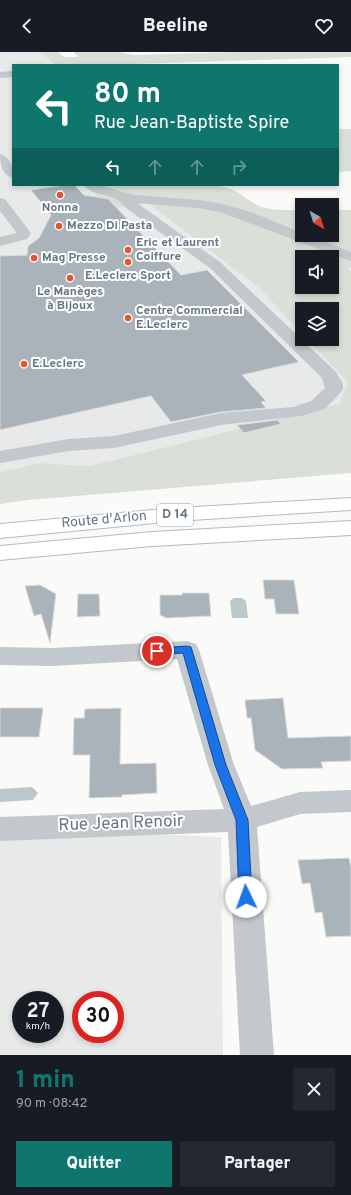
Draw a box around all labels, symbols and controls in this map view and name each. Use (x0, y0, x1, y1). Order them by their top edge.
icon: back (16, 15, 38, 37)
text: Beeline (143, 15, 208, 38)
icon: heart (313, 15, 335, 37)
text: 80 m (94, 77, 161, 113)
icon: left (28, 80, 80, 132)
text: Rue Jean-Baptiste Spire (94, 112, 289, 135)
icon: left (102, 156, 124, 178)
icon: ahead (144, 156, 166, 178)
icon: ahead (186, 156, 208, 178)
icon: right (228, 156, 250, 178)
marker: Nonna (55, 190, 65, 200)
north arrow (295, 198, 339, 242)
map controls (295, 198, 339, 346)
place label: Nonna (42, 200, 78, 216)
place label: Mezzo Di Pasta (67, 218, 152, 234)
marker: Mezzo Di Pasta (54, 221, 64, 231)
place label: Eric et Laurent Coiffure (136, 235, 220, 265)
marker: Eric et Laurent Coiffure (123, 245, 133, 255)
place label: Mag Presse (42, 250, 106, 266)
button: sound (295, 250, 339, 294)
marker: Mag Presse (29, 253, 39, 263)
marker: E.Leclerc Sport (123, 257, 133, 267)
place label: E.Leclerc Sport (85, 268, 171, 284)
marker: Le Manèges à Bijoux (65, 273, 75, 283)
place label: Le Manèges à Bijoux (37, 284, 103, 314)
button: layers (295, 302, 339, 346)
place label: Centre Commercial E.Leclerc (136, 303, 243, 333)
marker: Centre Commercial E.Leclerc (123, 313, 133, 323)
place label: E.Leclerc (32, 356, 84, 372)
marker: E.Leclerc (19, 359, 29, 369)
road number: D 14 (157, 504, 193, 526)
street label: Route d'Arlon (61, 508, 147, 532)
pin (140, 634, 174, 668)
icon: arrive (146, 640, 168, 662)
street label: Rue Jean Renoir (58, 811, 184, 837)
position arrow (225, 876, 267, 918)
speed limit sign: 30 (72, 991, 124, 1043)
text: 27 (27, 999, 49, 1025)
text: km/h (26, 1020, 50, 1033)
text: 1 min (16, 1066, 75, 1096)
button: close (293, 1068, 335, 1110)
text: 90 m · 08:42 (16, 1096, 87, 1112)
button: Quitter (16, 1141, 172, 1187)
button: Partager (180, 1141, 335, 1187)

